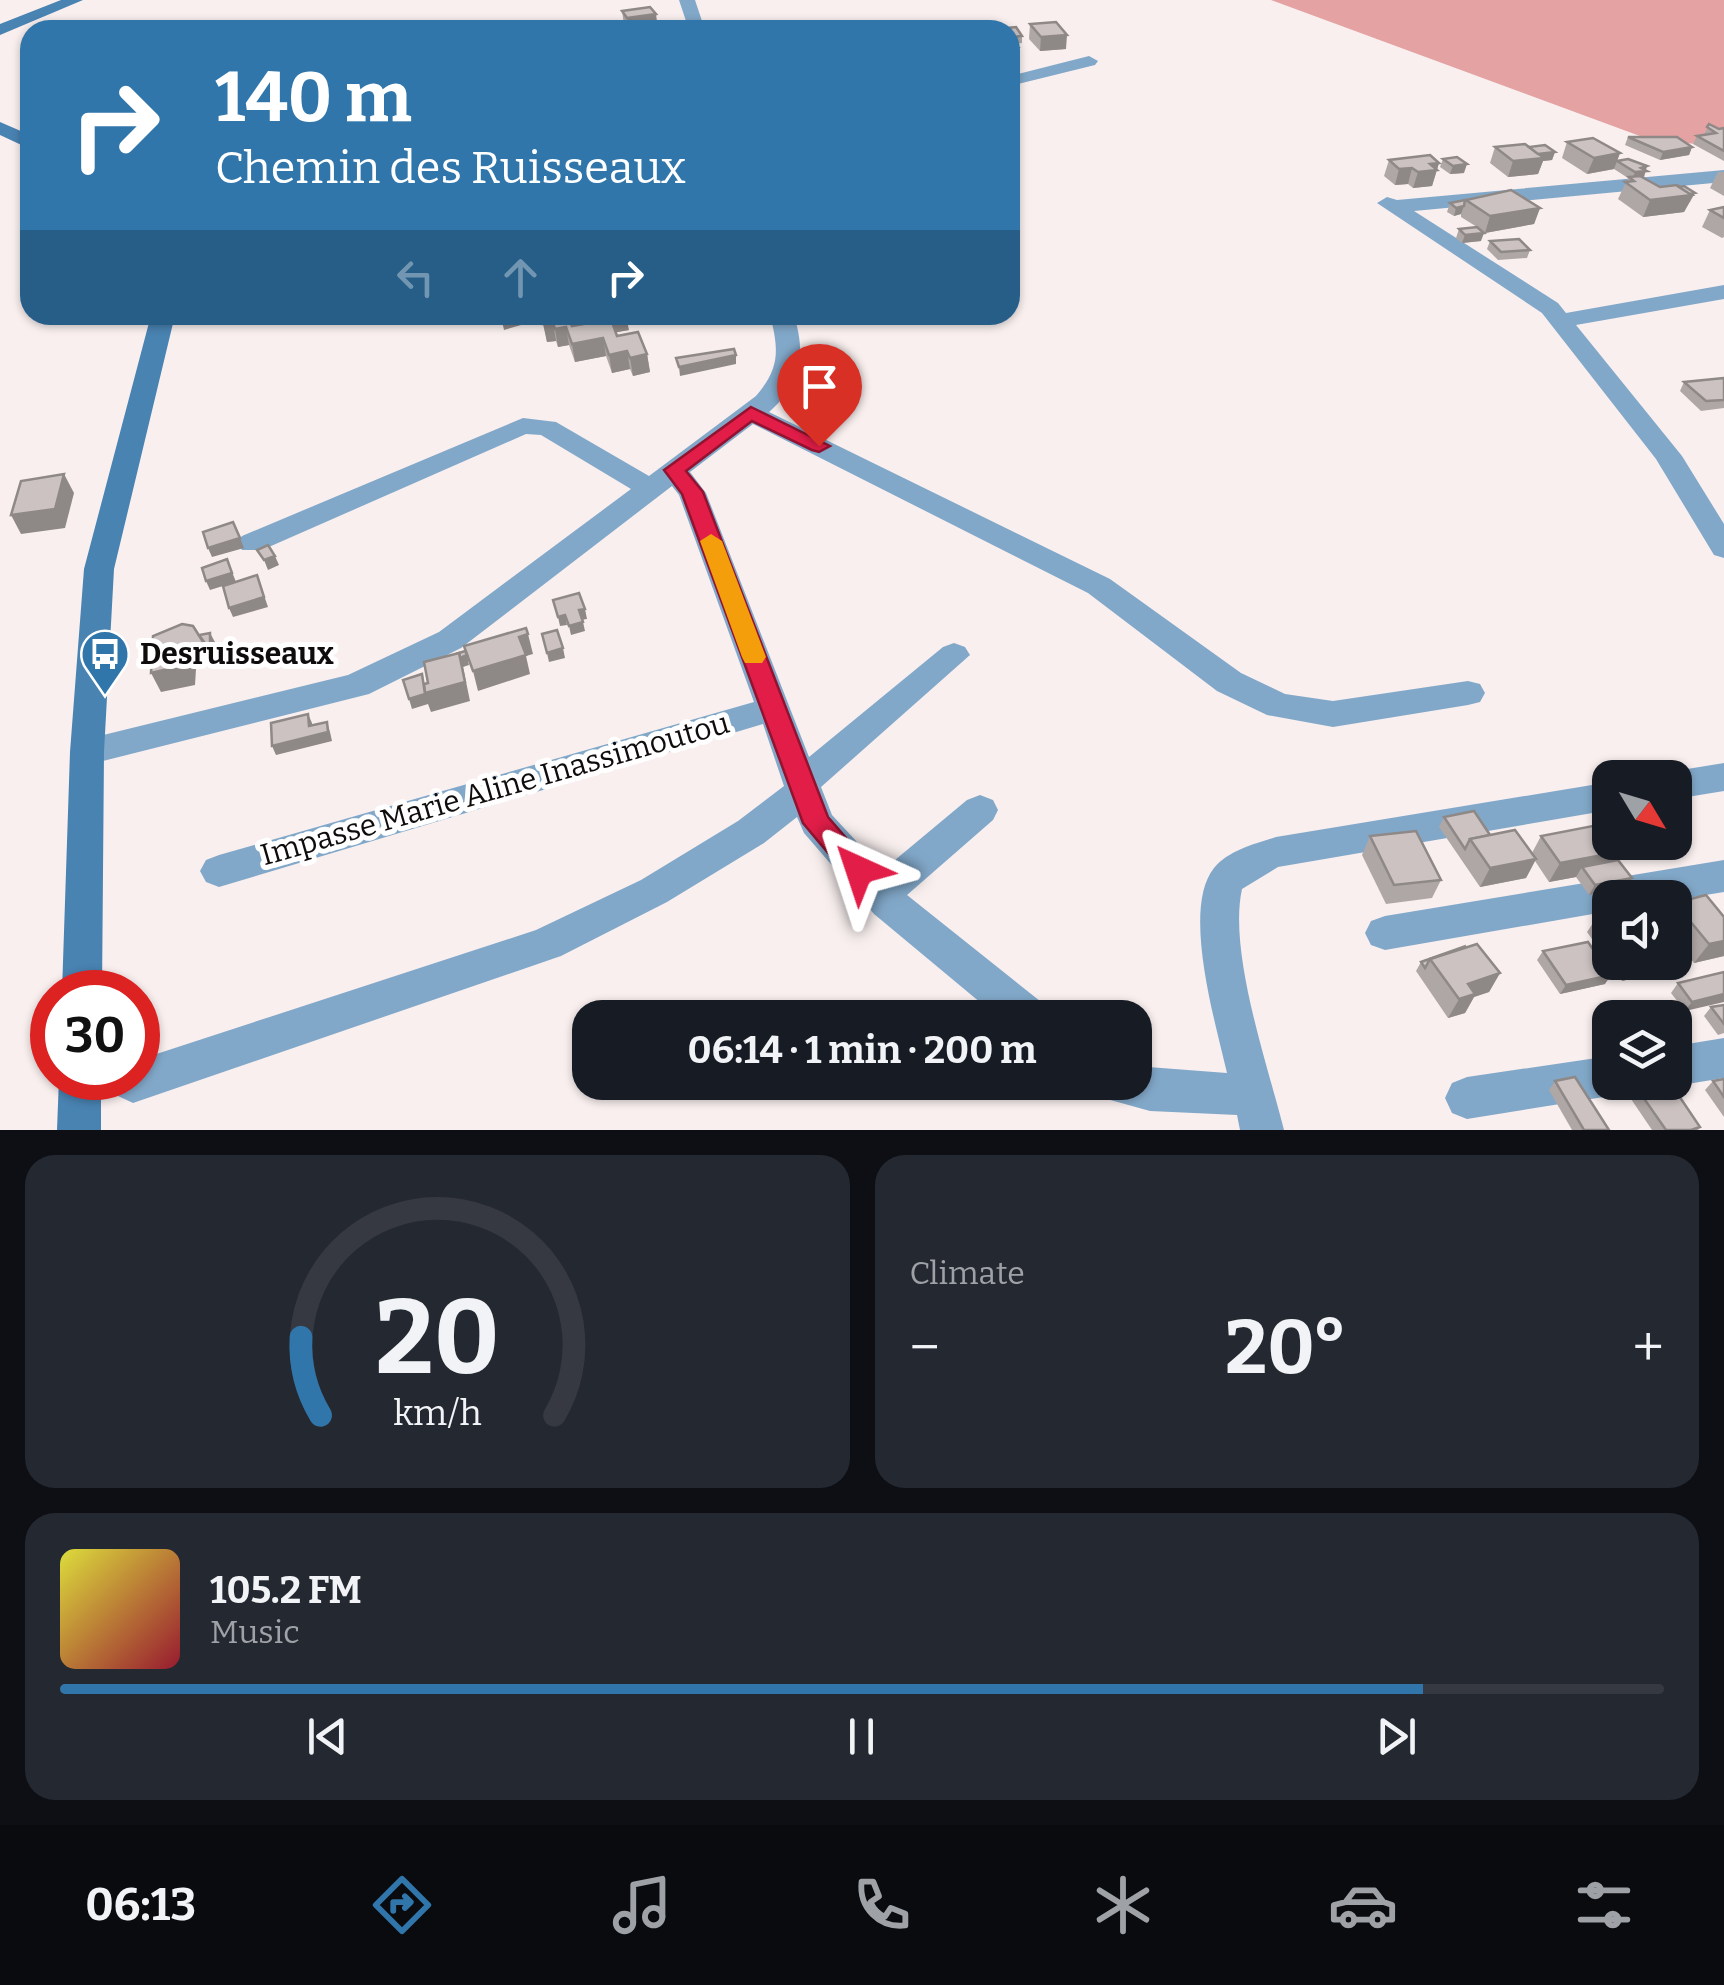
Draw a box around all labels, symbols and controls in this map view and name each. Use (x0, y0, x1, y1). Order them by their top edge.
text: 140 m (215, 56, 412, 140)
icon: right (50, 60, 180, 190)
text: Chemin des Ruisseaux (215, 141, 686, 195)
icon: left (388, 250, 443, 305)
icon: ahead (493, 250, 548, 305)
icon: right (598, 250, 653, 305)
pin (777, 344, 862, 447)
icon: arrive (792, 359, 847, 414)
bus stop icon: Desruisseaux (79, 628, 131, 696)
place label: Desruisseaux (140, 636, 334, 672)
street label: Impasse Marie Aline Inassimoutou (257, 705, 733, 873)
north arrow (1592, 760, 1692, 860)
map controls (1592, 760, 1692, 1100)
position arrow (807, 818, 911, 922)
button: sound (1592, 880, 1692, 980)
speed limit sign: 30 (30, 970, 160, 1100)
button: layers (1592, 1000, 1692, 1100)
text: 06:14 · 1 min · 200 m (688, 1027, 1036, 1073)
text: Climate (910, 1254, 1025, 1292)
text: 20 (375, 1276, 500, 1401)
text: 20° (1225, 1303, 1347, 1393)
text: − (910, 1315, 940, 1381)
text: + (1633, 1315, 1664, 1381)
text: km/h (393, 1392, 481, 1434)
text: 105.2 FM (210, 1567, 362, 1613)
text: Music (210, 1613, 300, 1651)
icon: previous (300, 1709, 355, 1764)
icon: pause (834, 1709, 889, 1764)
icon: next (1369, 1709, 1424, 1764)
icon: directions (367, 1870, 437, 1940)
icon: music (607, 1870, 677, 1940)
icon: phone (847, 1870, 917, 1940)
icon: climate (1088, 1870, 1158, 1940)
icon: car (1328, 1870, 1398, 1940)
icon: filters (1569, 1870, 1639, 1940)
text: 06:13 (85, 1878, 196, 1932)

